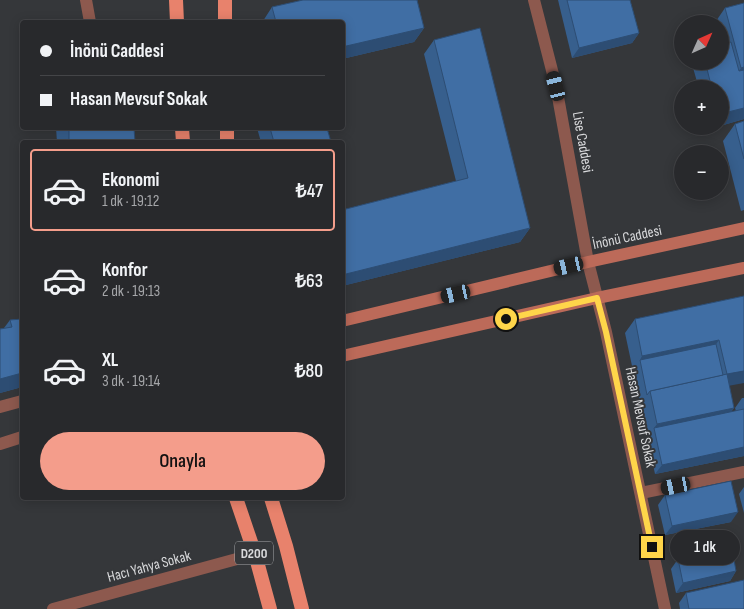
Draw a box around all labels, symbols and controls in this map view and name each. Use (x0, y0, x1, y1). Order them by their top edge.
north arrow (674, 15, 729, 70)
map controls (674, 15, 729, 200)
text: İnönü Caddesi (70, 40, 164, 63)
car (545, 70, 566, 102)
button: + (674, 80, 729, 135)
text: Hasan Mevsuf Sokak (70, 88, 207, 111)
street label: Lise Caddesi (568, 110, 597, 174)
button: − (674, 145, 729, 200)
icon: car (42, 168, 87, 213)
text: Ekonomi (102, 169, 159, 192)
text: ₺47 (296, 180, 323, 203)
text: 1 dk · 19:12 (102, 192, 159, 211)
street label: İnönü Caddesi (591, 221, 664, 254)
car (552, 255, 585, 277)
icon: car (42, 258, 87, 303)
text: Konfor (102, 259, 148, 282)
text: ₺63 (295, 270, 323, 293)
text: 2 dk · 19:13 (102, 282, 160, 301)
car (439, 283, 472, 305)
route start (495, 308, 517, 330)
icon: car (42, 348, 87, 393)
text: XL (102, 349, 118, 372)
text: ₺80 (295, 360, 323, 383)
street label: Hasan Mevsuf Sokak (621, 365, 660, 469)
text: 3 dk · 19:14 (102, 372, 160, 391)
button: Onayla (40, 432, 325, 490)
car (659, 476, 692, 496)
callout: 1 dk (670, 530, 740, 564)
route end (641, 536, 663, 558)
text: 1 dk (694, 538, 716, 557)
road number: D200 (235, 542, 273, 564)
street label: Hacı Yahya Sokak (105, 546, 193, 587)

